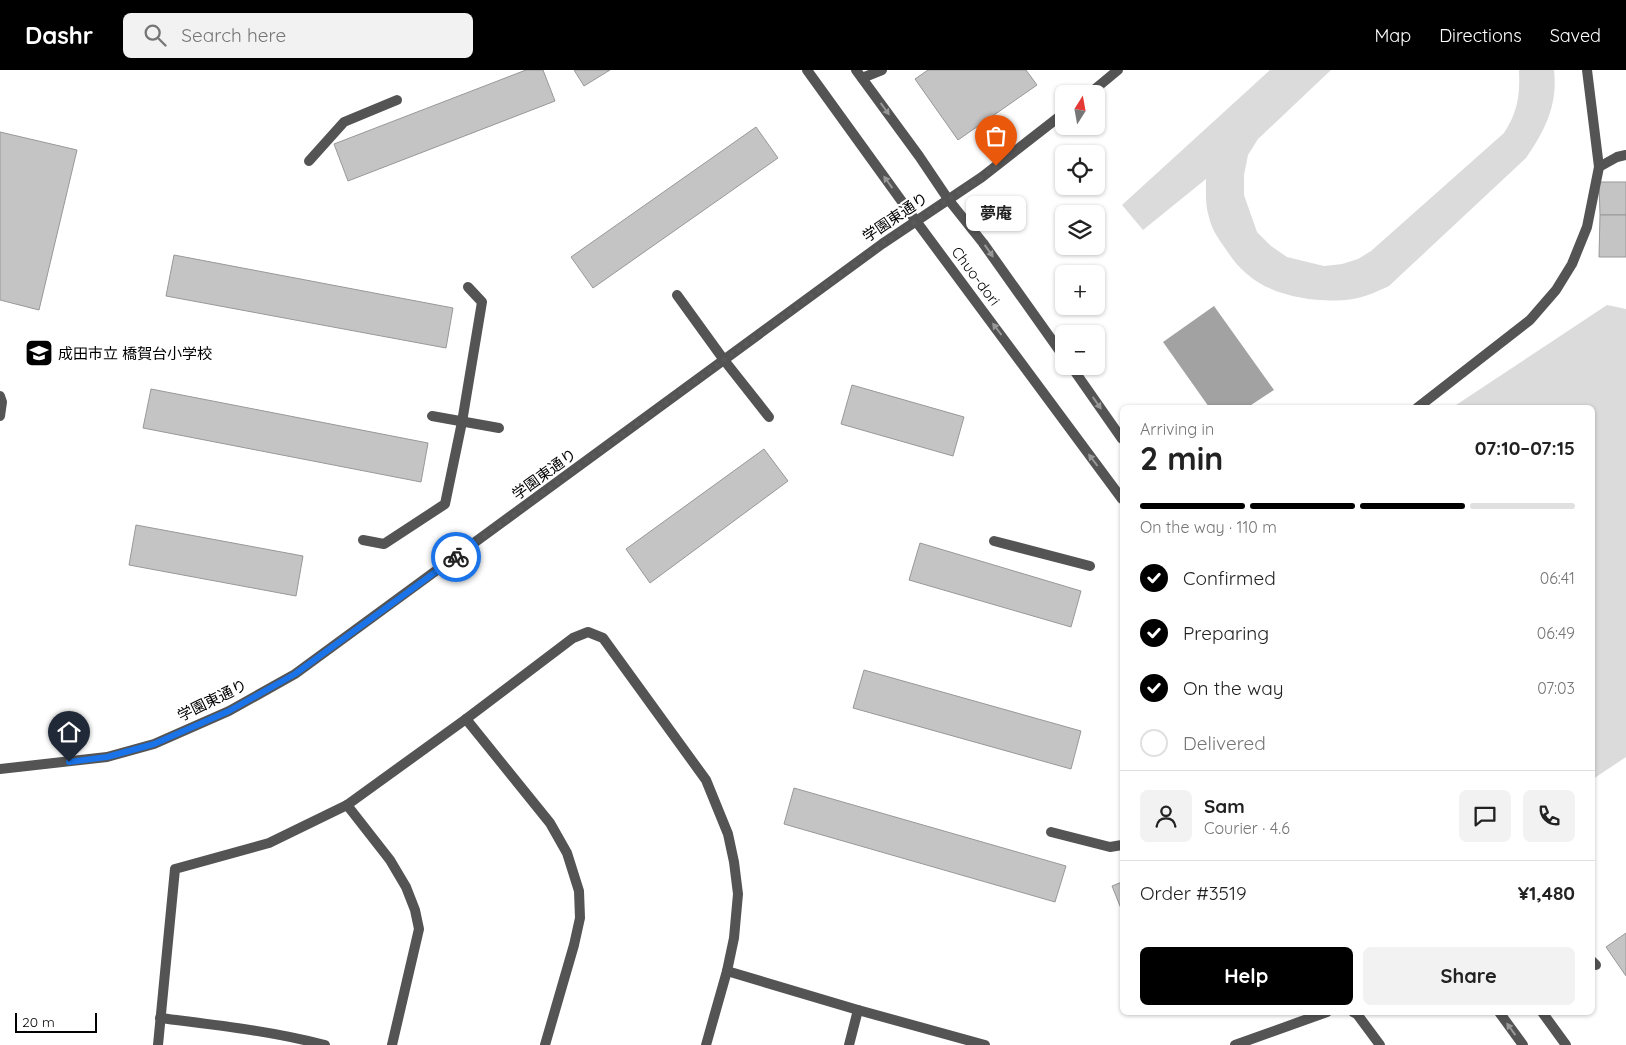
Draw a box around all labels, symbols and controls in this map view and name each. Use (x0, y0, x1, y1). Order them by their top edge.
search box (123, 13, 473, 58)
text: Dashr (25, 20, 93, 50)
icon: search (141, 21, 169, 49)
text: Search here (181, 23, 286, 47)
text: Map (1374, 24, 1411, 47)
text: Directions (1439, 24, 1522, 47)
text: Saved (1550, 24, 1601, 47)
north arrow (1055, 85, 1105, 135)
map controls (1055, 85, 1105, 375)
one-way arrow (880, 102, 890, 116)
pin (975, 115, 1017, 166)
icon: bag (982, 122, 1010, 150)
button: locate (1055, 145, 1105, 195)
one-way arrow (883, 175, 893, 188)
street label: 学園東通り (859, 188, 931, 246)
callout: 夢庵 (966, 196, 1026, 231)
text: 夢庵 (980, 203, 1012, 223)
button: layers (1055, 205, 1105, 255)
street label: Chuo-dori (948, 243, 1004, 309)
one-way arrow (984, 244, 994, 258)
button: + (1055, 265, 1105, 315)
one-way arrow (991, 323, 1002, 336)
button: − (1055, 325, 1105, 375)
school or university icon: 成田市立 橋賀台小学校 (24, 338, 54, 368)
place label: 成田市立 橋賀台小学校 (58, 344, 212, 363)
one-way arrow (1091, 396, 1102, 409)
text: Arriving in (1140, 419, 1214, 439)
text: 07:10–07:15 (1475, 436, 1575, 460)
text: 2 min (1140, 438, 1223, 478)
street label: 学園東通り (508, 444, 580, 504)
one-way arrow (1088, 454, 1099, 467)
text: On the way · 110 m (1140, 517, 1277, 537)
courier (431, 532, 481, 582)
icon: bike (442, 543, 470, 571)
icon: check (1140, 564, 1168, 592)
text: Confirmed (1183, 566, 1276, 590)
text: 06:41 (1540, 568, 1575, 588)
icon: check (1140, 619, 1168, 647)
text: Preparing (1183, 621, 1269, 645)
text: 06:49 (1537, 623, 1575, 643)
icon: check (1140, 674, 1168, 702)
street label: 学園東通り (174, 675, 250, 725)
text: On the way (1183, 676, 1284, 700)
text: 07:03 (1537, 678, 1575, 698)
pin (48, 711, 90, 762)
icon: home (55, 718, 83, 746)
text: Delivered (1183, 731, 1266, 755)
button: person (1140, 790, 1192, 842)
button: chat (1459, 790, 1511, 842)
button: phone (1523, 790, 1575, 842)
text: Sam (1204, 794, 1245, 818)
text: Courier · 4.6 (1204, 818, 1290, 838)
text: Order #3519 (1140, 881, 1247, 905)
text: ¥1,480 (1518, 881, 1575, 905)
button: Help (1140, 947, 1353, 1005)
button: Share (1363, 947, 1575, 1005)
scale bar (15, 1010, 98, 1033)
text: 20 m (22, 1013, 55, 1031)
one-way arrow (1506, 1022, 1516, 1036)

